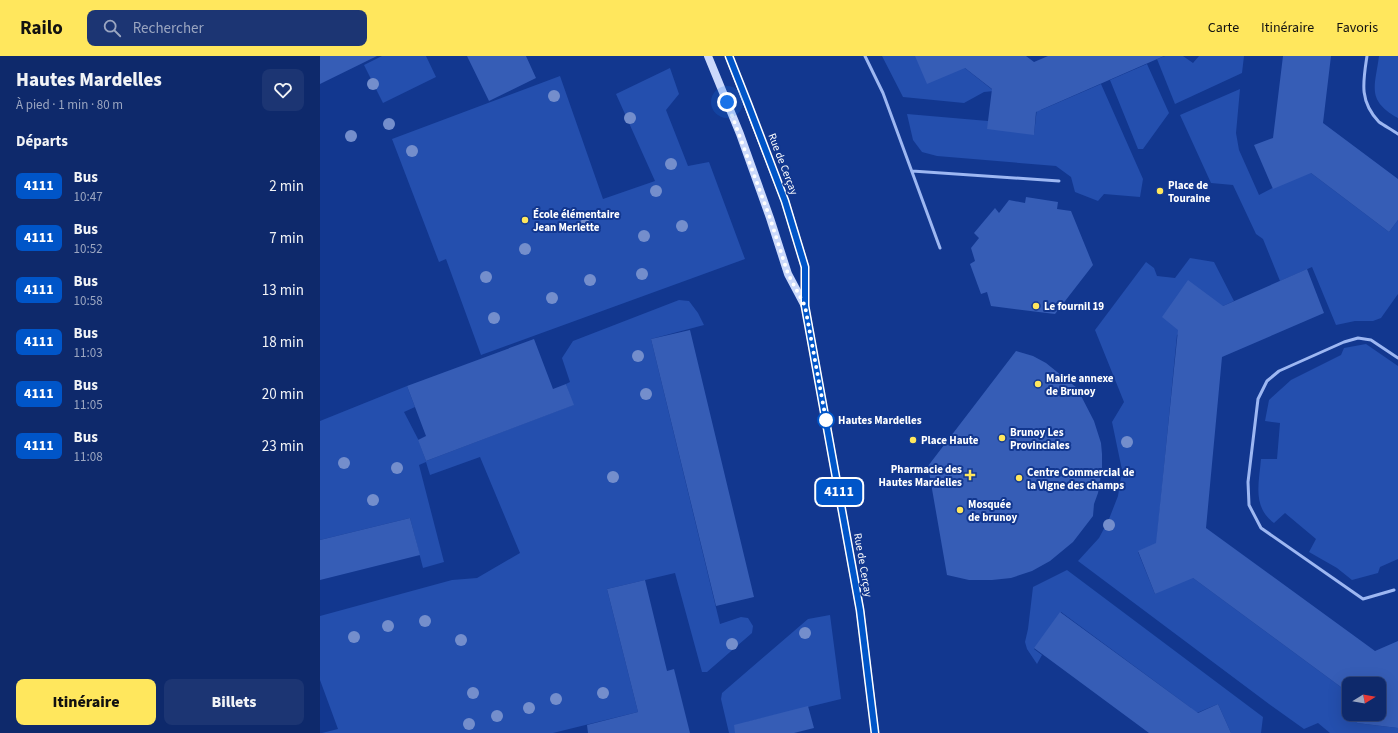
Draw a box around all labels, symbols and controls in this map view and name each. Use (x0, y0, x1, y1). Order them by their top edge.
search box (87, 10, 367, 46)
text: Railo (20, 15, 63, 42)
icon: search (101, 17, 123, 39)
text: Rechercher (133, 18, 204, 39)
text: Carte (1208, 18, 1239, 38)
text: Itinéraire (1261, 18, 1314, 38)
text: Favoris (1336, 18, 1378, 38)
text: Hautes Mardelles (16, 67, 162, 94)
button: heart (262, 69, 304, 111)
your location (717, 92, 737, 112)
text: À pied · 1 min · 80 m (16, 96, 123, 114)
text: Départs (16, 131, 68, 152)
street label: Rue de Cerçay (764, 131, 802, 197)
text: Bus (74, 167, 98, 188)
text: 4111 (24, 176, 54, 196)
text: 2 min (269, 176, 304, 197)
place label: Place de Touraine (1168, 178, 1211, 206)
marker: Place de Touraine (1155, 186, 1165, 196)
text: 10:47 (74, 188, 103, 206)
place label: École élémentaire Jean Merlette (533, 207, 620, 235)
marker: École élémentaire Jean Merlette (520, 215, 530, 225)
text: Bus (74, 219, 98, 240)
text: 4111 (24, 228, 54, 248)
text: 7 min (269, 228, 304, 249)
text: 10:52 (74, 240, 103, 258)
text: Bus (74, 271, 98, 292)
text: 4111 (24, 280, 54, 300)
text: 13 min (262, 280, 304, 301)
text: 10:58 (74, 292, 103, 310)
place label: Le fournil 19 (1044, 299, 1104, 314)
marker: Le fournil 19 (1031, 301, 1041, 311)
text: Bus (74, 323, 98, 344)
text: 4111 (24, 332, 54, 352)
text: 18 min (262, 332, 304, 353)
text: 11:03 (74, 344, 103, 362)
place label: Mairie annexe de Brunoy (1046, 371, 1114, 399)
text: Bus (74, 375, 98, 396)
marker: Mairie annexe de Brunoy (1033, 379, 1043, 389)
text: 4111 (24, 384, 54, 404)
text: 20 min (262, 384, 304, 405)
text: 11:05 (74, 396, 103, 414)
marker: Hautes Mardelles (817, 411, 835, 429)
place label: Hautes Mardelles (838, 413, 922, 428)
place label: Brunoy Les Provinciales (1010, 425, 1070, 453)
text: Bus (74, 427, 98, 448)
place label: Place Haute (921, 433, 979, 448)
marker: Brunoy Les Provinciales (997, 433, 1007, 443)
marker: Place Haute (908, 435, 918, 445)
text: 4111 (24, 436, 54, 456)
text: 23 min (262, 436, 304, 457)
text: 11:08 (74, 448, 103, 466)
place label: Pharmacie des Hautes Mardelles (878, 462, 962, 490)
place label: Centre Commercial de la Vigne des champs (1027, 465, 1135, 493)
marker: Pharmacie des Hautes Mardelles (965, 470, 975, 480)
marker: Centre Commercial de la Vigne des champs (1014, 473, 1024, 483)
line badge: 4111 (811, 479, 867, 505)
text: 4111 (824, 482, 854, 502)
place label: Mosquée de brunoy (968, 497, 1017, 525)
marker: Mosquée de brunoy (955, 505, 965, 515)
street label: Rue de Cerçay (850, 532, 876, 598)
north arrow (1342, 677, 1386, 721)
map controls (1342, 677, 1386, 721)
button: Itinéraire (16, 679, 156, 725)
button: Billets (164, 679, 304, 725)

